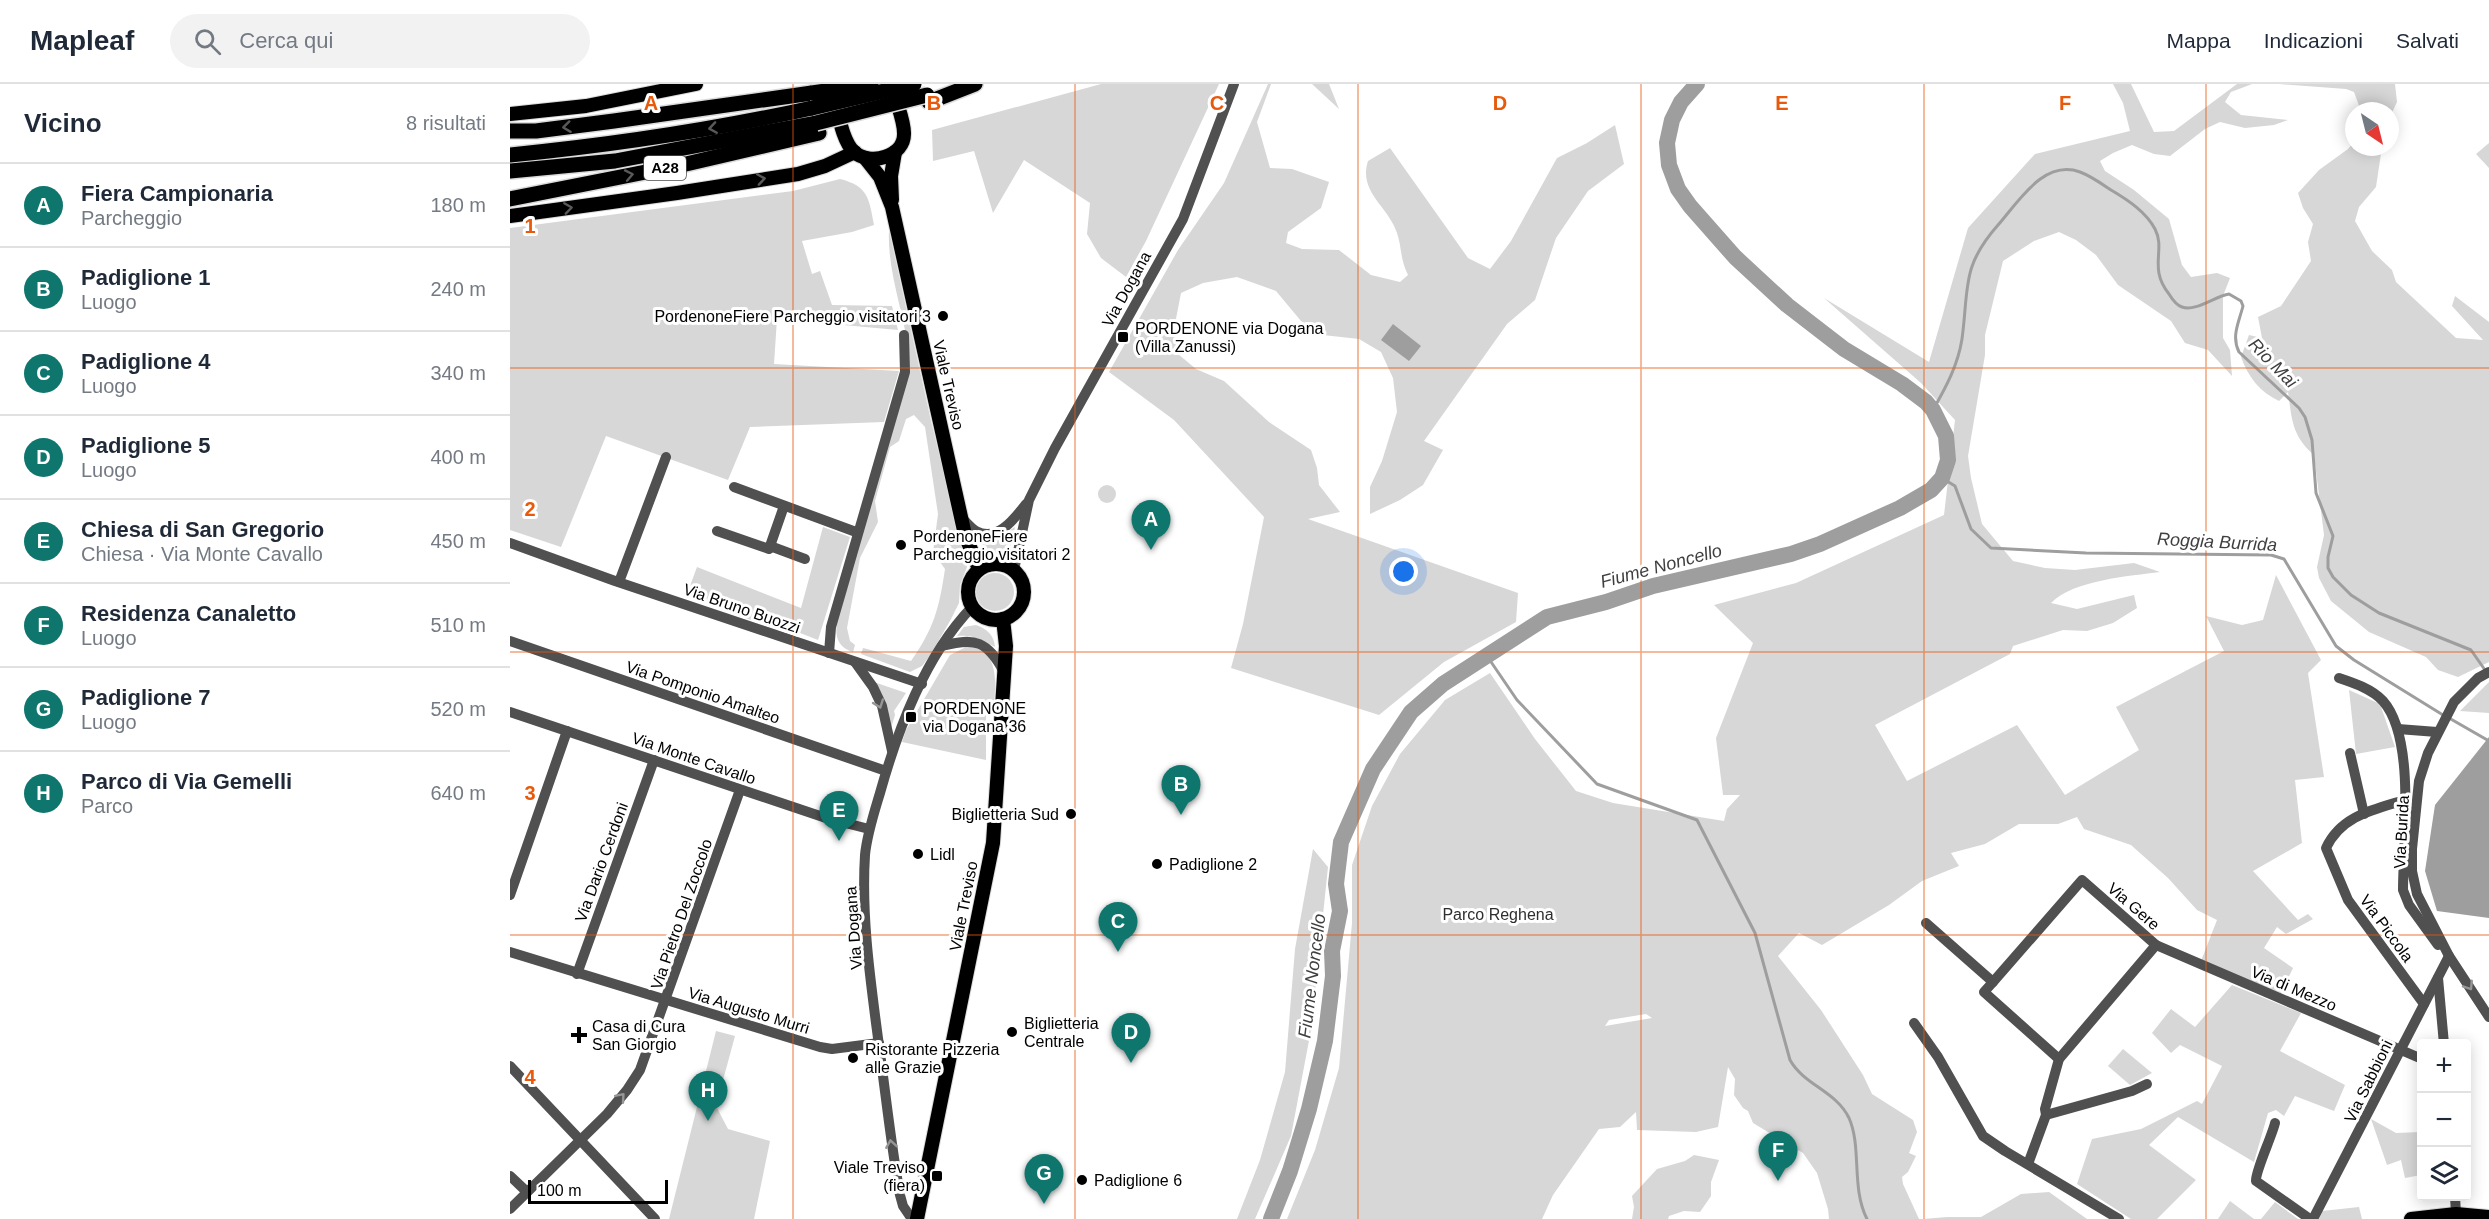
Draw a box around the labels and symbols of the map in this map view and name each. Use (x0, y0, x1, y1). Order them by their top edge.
text: A (644, 92, 658, 114)
text: B (927, 92, 941, 114)
text: C (1210, 92, 1224, 114)
text: D (1493, 92, 1507, 114)
text: E (1775, 92, 1789, 114)
text: F (2059, 92, 2071, 114)
north arrow (2345, 102, 2399, 156)
one-way arrow (562, 120, 571, 133)
one-way arrow (709, 121, 719, 134)
road number: A28 (644, 156, 686, 180)
one-way arrow (624, 169, 634, 182)
one-way arrow (755, 173, 765, 186)
one-way arrow (563, 202, 573, 214)
text: 1 (524, 215, 536, 237)
street label: Via Dogana (1099, 249, 1154, 330)
place label: PordenoneFiere Parcheggio visitatori 3 (654, 308, 931, 325)
marker: PordenoneFiere Parcheggio visitatori 3 (936, 309, 950, 323)
place label: PORDENONE via Dogana (Villa Zanussi) (1135, 320, 1324, 355)
marker: PORDENONE via Dogana (Villa Zanussi) (1116, 330, 1130, 344)
water label: Rio Mai (2245, 334, 2302, 393)
street label: Viale Treviso (930, 339, 967, 432)
text: 2 (524, 498, 536, 520)
pin: A (1132, 500, 1170, 550)
place label: PordenoneFiere Parcheggio visitatori 2 (913, 528, 1071, 563)
water label: Roggia Burrida (2157, 529, 2277, 555)
marker: PordenoneFiere Parcheggio visitatori 2 (894, 538, 908, 552)
water label: Fiume Noncello (1598, 540, 1724, 592)
your location (1389, 557, 1418, 586)
street label: Via Bruno Buozzi (681, 581, 802, 636)
street label: Via Pomponio Amalteo (624, 658, 782, 727)
one-way arrow (872, 698, 885, 708)
place label: PORDENONE via Dogana 36 (923, 700, 1026, 735)
marker: PORDENONE via Dogana 36 (904, 710, 918, 724)
street label: Via Monte Cavallo (630, 729, 758, 788)
pin: B (1162, 766, 1200, 815)
text: 3 (524, 782, 536, 804)
pin: E (820, 792, 858, 841)
street label: Via Burida (2391, 795, 2412, 869)
street label: Via Dario Cerdoni (572, 800, 631, 924)
place label: Biglietteria Sud (951, 806, 1059, 823)
marker: Biglietteria Sud (1064, 807, 1078, 821)
street label: Via Pietro Del Zoccolo (648, 837, 715, 992)
place label: Lidl (930, 846, 955, 863)
marker: Lidl (911, 847, 925, 861)
place label: Padiglione 2 (1169, 856, 1257, 873)
marker: Padiglione 2 (1150, 857, 1164, 871)
street label: Viale Treviso (946, 860, 981, 953)
street label: Via Gere (2104, 879, 2163, 933)
street label: Via Dogana (842, 886, 865, 970)
street label: Via Piccola (2357, 891, 2417, 965)
pin: C (1098, 902, 1138, 952)
park label: Parco Reghena (1442, 906, 1554, 923)
water label: Fiume Noncello (1294, 913, 1330, 1039)
street label: Via di Mezzo (2248, 963, 2339, 1014)
one-way arrow (2462, 979, 2473, 990)
street label: Via Augusto Murri (686, 984, 812, 1037)
pin: D (1112, 1014, 1150, 1063)
place label: Biglietteria Centrale (1024, 1015, 1099, 1050)
place label: Casa di Cura San Giorgio (592, 1018, 685, 1053)
marker: Biglietteria Centrale (1005, 1025, 1019, 1039)
marker: Casa di Cura San Giorgio (570, 1026, 588, 1044)
street label: Via Sabbioni (2341, 1037, 2396, 1125)
place label: Ristorante Pizzeria alle Grazie (865, 1041, 999, 1076)
marker: Ristorante Pizzeria alle Grazie (846, 1051, 860, 1065)
text: 4 (524, 1066, 536, 1088)
pin: H (688, 1072, 728, 1121)
one-way arrow (614, 1093, 625, 1104)
pin: F (1758, 1132, 1798, 1181)
one-way arrow (886, 1139, 898, 1148)
pin: G (1024, 1154, 1064, 1204)
place label: Viale Treviso (fiera) (834, 1159, 925, 1194)
marker: Viale Treviso (fiera) (930, 1169, 944, 1183)
place label: Padiglione 6 (1094, 1172, 1182, 1189)
marker: Padiglione 6 (1075, 1173, 1089, 1187)
scale bar (528, 1177, 668, 1204)

